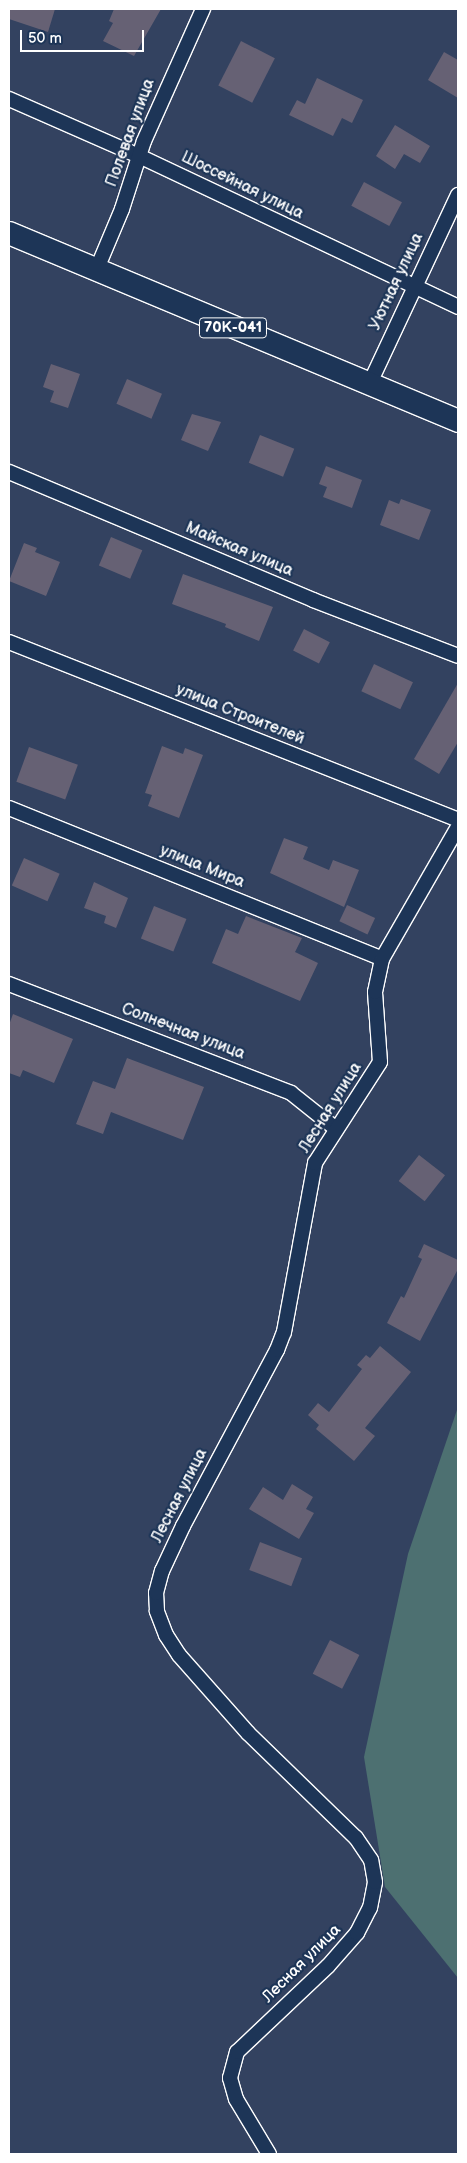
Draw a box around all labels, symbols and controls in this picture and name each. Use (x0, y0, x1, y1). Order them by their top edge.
scale bar (22, 20, 146, 52)
text: 50 m (28, 29, 62, 48)
street label: Полевая улица (103, 76, 159, 190)
street label: Шоссейная улица (178, 148, 306, 224)
street label: Уютная улица (366, 230, 428, 334)
road number: 70К-041 (198, 316, 268, 340)
street label: Майская улица (182, 519, 296, 581)
street label: улица Строителей (173, 681, 307, 749)
street label: улица Мира (157, 841, 247, 893)
street label: Солнечная улица (119, 1000, 247, 1064)
street label: Лесная улица (296, 1059, 366, 1157)
street label: Лесная улица (148, 1446, 212, 1546)
street label: Лесная улица (259, 1921, 345, 2007)

